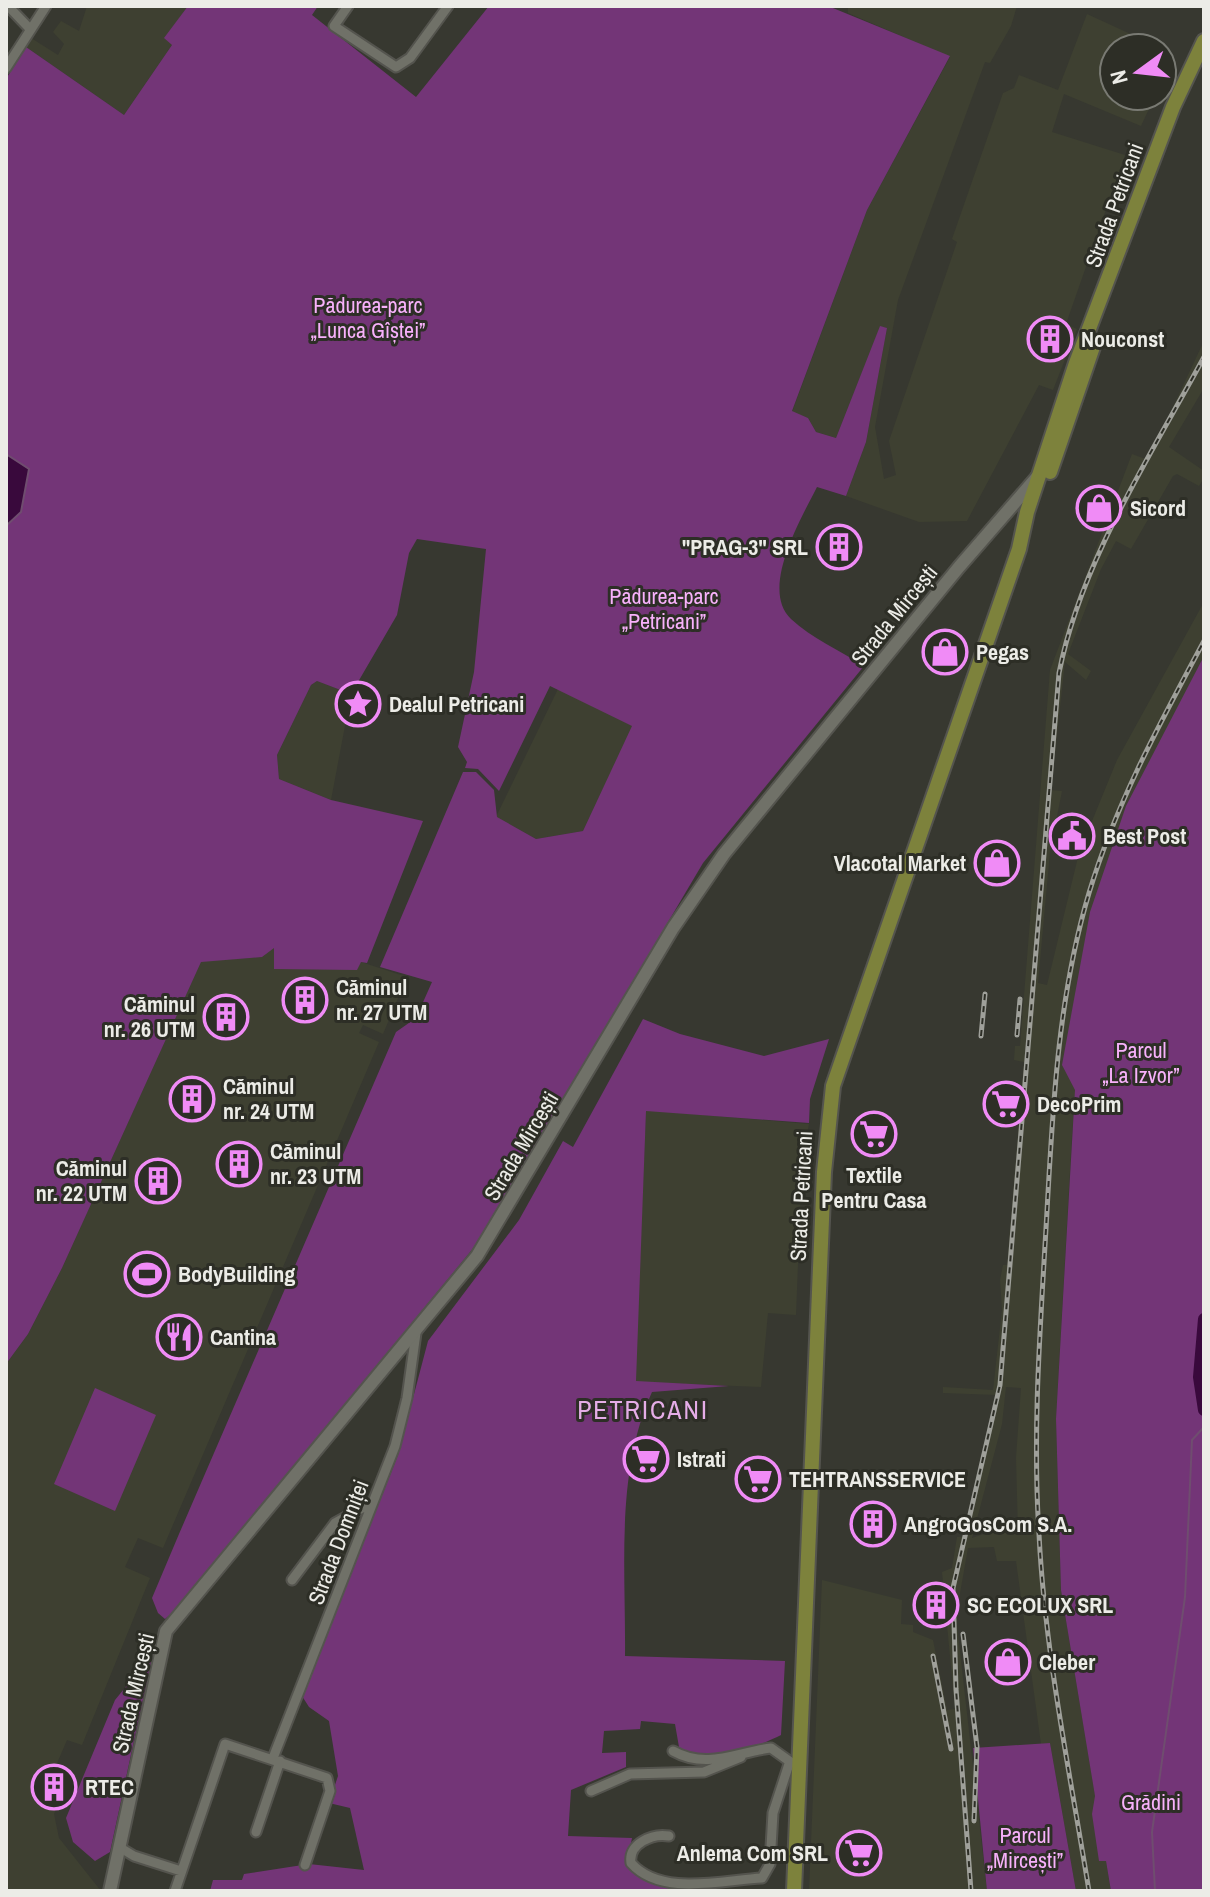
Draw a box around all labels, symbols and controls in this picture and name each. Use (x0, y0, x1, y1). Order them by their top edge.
north arrow (1098, 32, 1178, 112)
text: N (1103, 67, 1135, 87)
street label: Strada Petricani (1078, 139, 1150, 271)
park label: Pădurea-parc „Lunca Gîștei” (311, 290, 425, 345)
building icon: Nouconst (1026, 315, 1074, 363)
place label: Nouconst (1081, 324, 1164, 354)
shop icon: Sicord (1075, 484, 1123, 532)
place label: Sicord (1130, 493, 1186, 523)
building icon: "PRAG-3" SRL (815, 523, 863, 571)
place label: "PRAG-3" SRL (682, 532, 808, 562)
street label: Strada Mircești (844, 558, 944, 672)
park label: Pădurea-parc „Petricani” (609, 581, 719, 636)
shop icon: Pegas (921, 628, 969, 676)
place label: Pegas (976, 637, 1029, 667)
place icon: Dealul Petricani (334, 680, 382, 728)
place label: Dealul Petricani (389, 689, 524, 719)
public building icon: Best Post (1048, 812, 1096, 860)
place label: Best Post (1103, 821, 1186, 851)
shop icon: Vlacotal Market (973, 839, 1021, 887)
place label: Vlacotal Market (834, 848, 966, 878)
place label: Căminul nr. 27 UTM (336, 972, 427, 1027)
building icon: Căminul nr. 27 UTM (281, 976, 329, 1024)
place label: Căminul nr. 26 UTM (104, 989, 195, 1044)
building icon: Căminul nr. 26 UTM (202, 993, 250, 1041)
park label: Parcul „La Izvor” (1103, 1035, 1179, 1090)
place label: Căminul nr. 24 UTM (223, 1071, 314, 1126)
building icon: Căminul nr. 24 UTM (168, 1075, 216, 1123)
supermarket icon: DecoPrim (982, 1080, 1030, 1128)
street label: Strada Mircești (477, 1086, 565, 1206)
place label: DecoPrim (1037, 1089, 1121, 1119)
supermarket icon: Textile Pentru Casa (850, 1110, 898, 1158)
street label: Strada Petricani (783, 1130, 819, 1262)
place label: Căminul nr. 23 UTM (270, 1136, 361, 1191)
building icon: Căminul nr. 23 UTM (215, 1140, 263, 1188)
place label: Căminul nr. 22 UTM (36, 1153, 127, 1208)
building icon: Căminul nr. 22 UTM (134, 1157, 182, 1205)
place label: Textile Pentru Casa (821, 1160, 927, 1215)
sports icon: BodyBuilding (123, 1250, 171, 1298)
place label: BodyBuilding (178, 1259, 295, 1289)
restaurant icon: Cantina (155, 1313, 203, 1361)
place label: Cantina (210, 1322, 276, 1352)
district label: PETRICANI (577, 1392, 709, 1427)
supermarket icon: Istrati (622, 1435, 670, 1483)
place label: Istrati (677, 1444, 726, 1474)
supermarket icon: TEHTRANSSERVICE (734, 1455, 782, 1503)
place label: TEHTRANSSERVICE (789, 1464, 966, 1494)
street label: Strada Domniței (300, 1475, 376, 1609)
building icon: AngroGosCom S.A. (849, 1500, 897, 1548)
place label: AngroGosCom S.A. (904, 1509, 1072, 1539)
building icon: SC ECOLUX SRL (912, 1581, 960, 1629)
place label: SC ECOLUX SRL (967, 1590, 1113, 1620)
street label: Strada Mircești (105, 1630, 161, 1756)
shop icon: Cleber (984, 1638, 1032, 1686)
place label: Cleber (1039, 1647, 1095, 1677)
building icon: RTEC (30, 1763, 78, 1811)
place label: RTEC (85, 1772, 134, 1802)
park label: Grădini (1121, 1787, 1181, 1817)
park label: Parcul „Mircești” (987, 1820, 1063, 1875)
supermarket icon: Anlema Com SRL (835, 1829, 883, 1877)
place label: Anlema Com SRL (677, 1838, 828, 1868)

